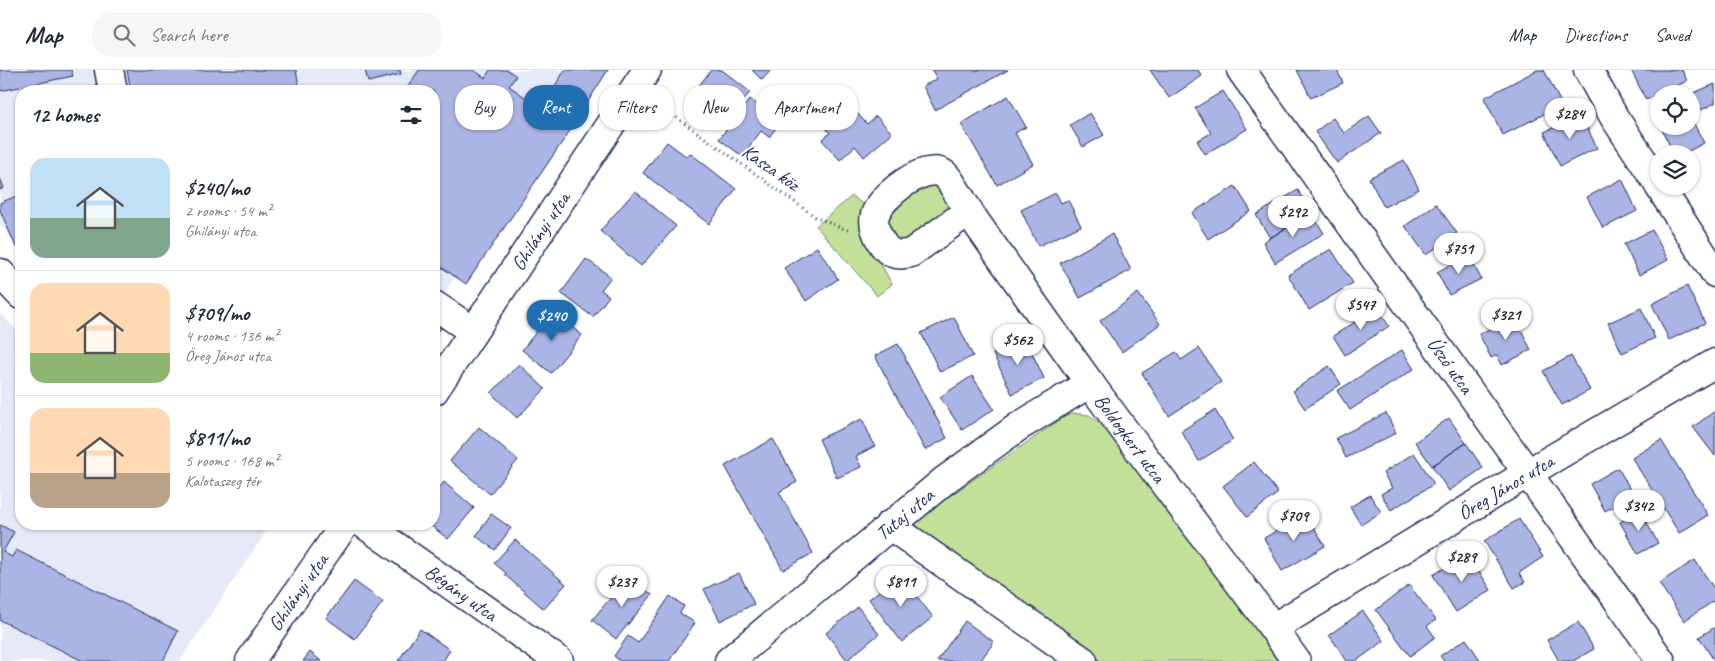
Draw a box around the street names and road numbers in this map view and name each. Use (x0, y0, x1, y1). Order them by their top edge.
street label: Kasza köz (737, 139, 807, 198)
street label: Ghilányi utca (506, 186, 577, 275)
street label: Úszó utca (1422, 332, 1480, 400)
street label: Boldogkert utca (1089, 389, 1172, 489)
street label: Öreg János utca (1453, 448, 1560, 526)
street label: Tutaj utca (871, 482, 940, 546)
street label: Ghilányi utca (263, 547, 335, 636)
street label: Bégány utca (420, 559, 504, 628)

